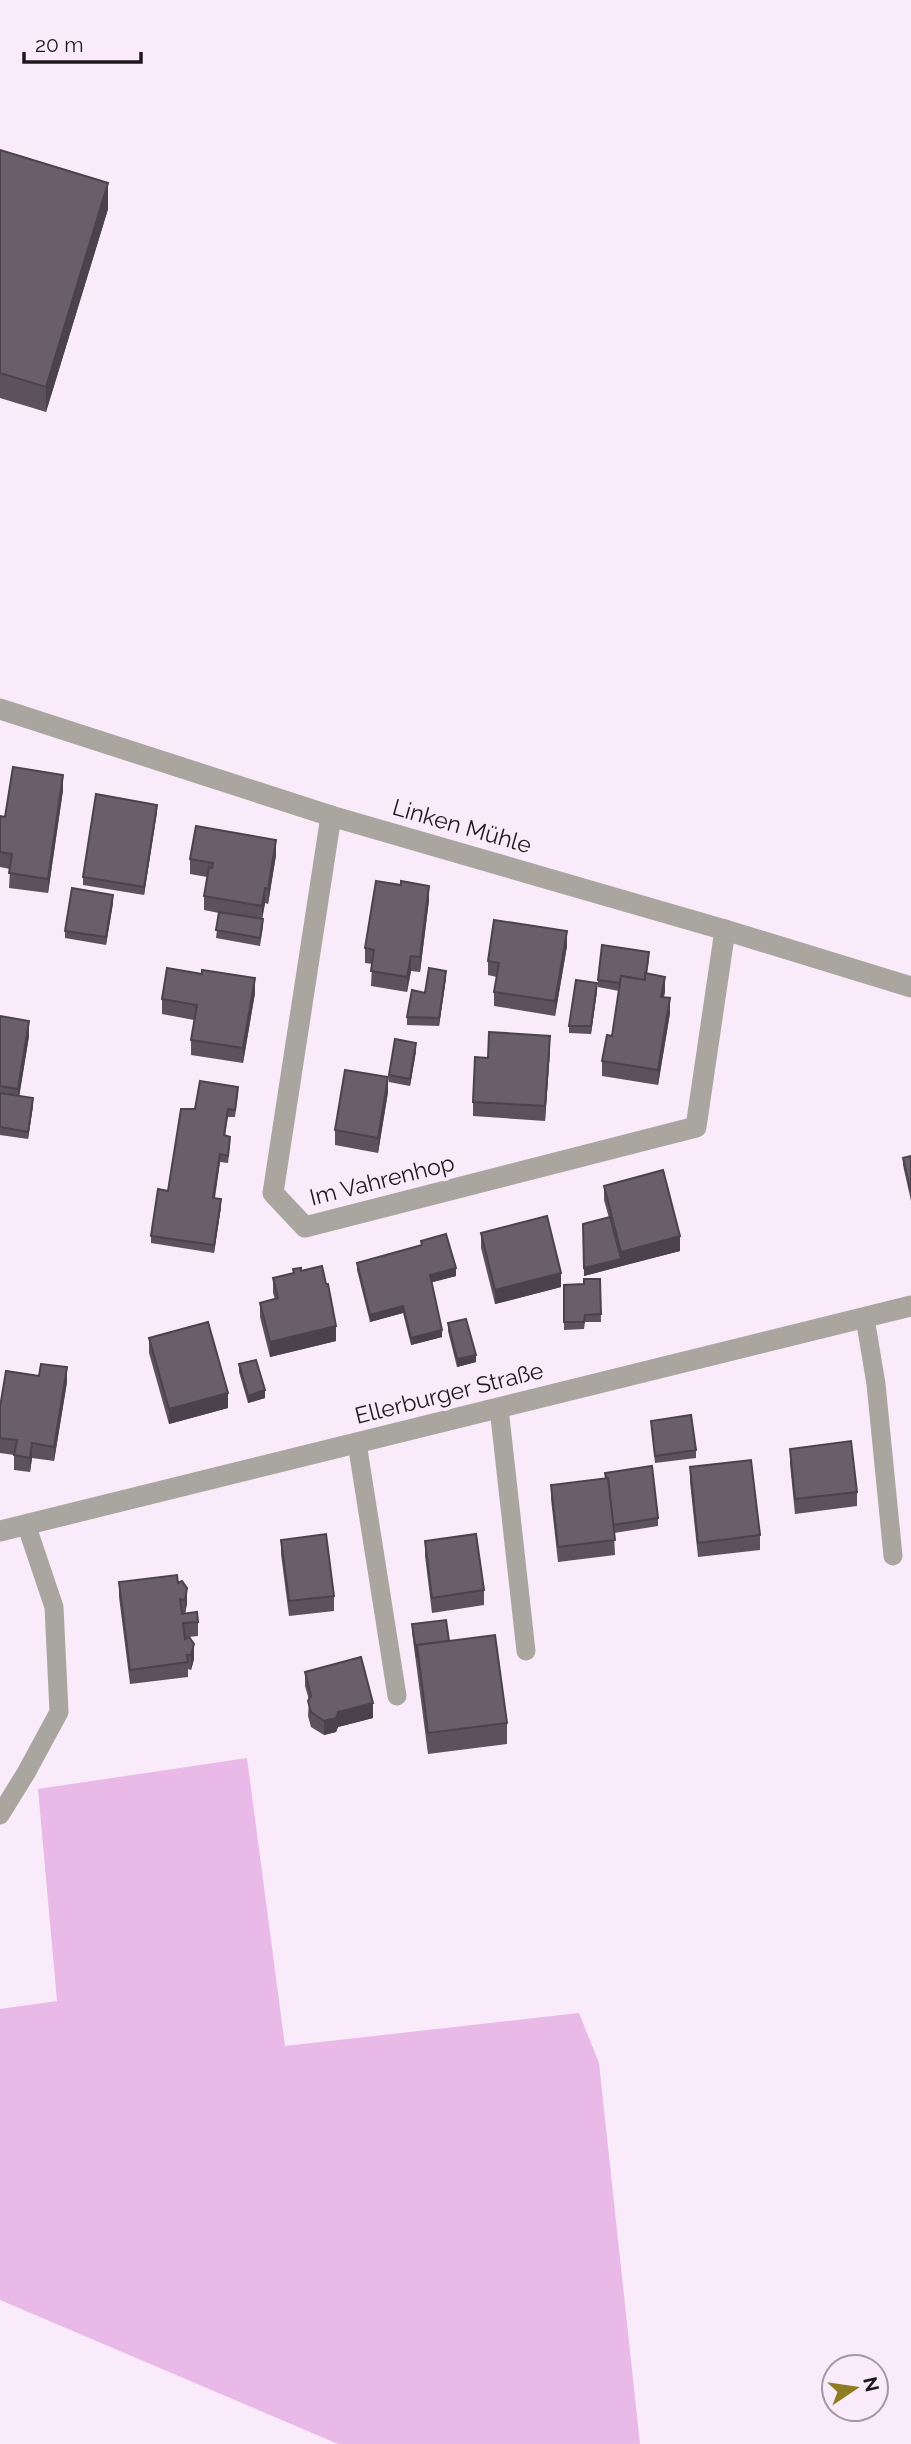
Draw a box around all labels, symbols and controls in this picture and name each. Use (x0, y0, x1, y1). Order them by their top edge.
scale bar (24, 21, 142, 65)
text: 20 m (35, 32, 83, 57)
street label: Linken Mühle (390, 793, 535, 858)
street label: Im Vahrenhop (307, 1148, 457, 1211)
street label: Ellerburger Straße (352, 1356, 546, 1429)
north arrow (820, 2353, 890, 2423)
text: N (859, 2375, 884, 2394)

